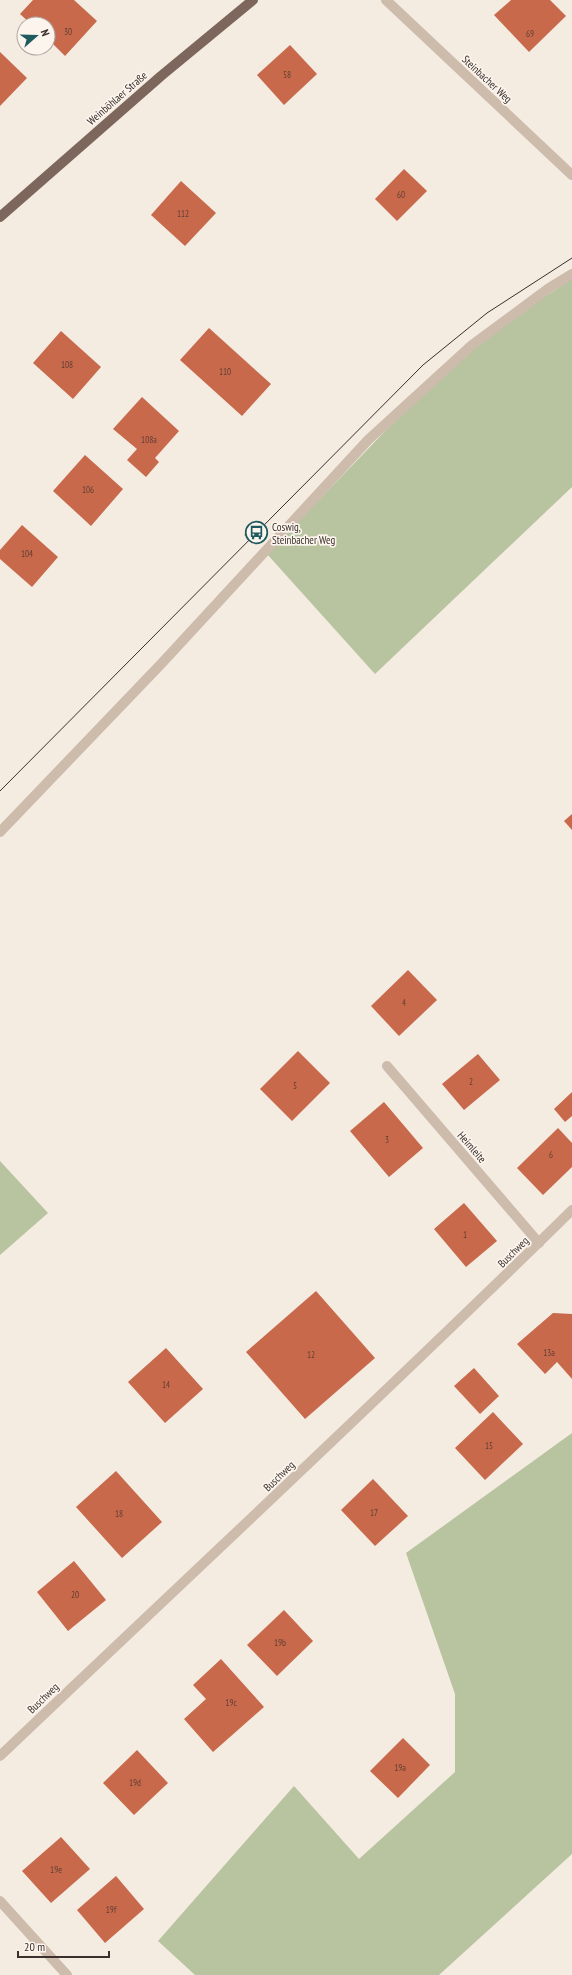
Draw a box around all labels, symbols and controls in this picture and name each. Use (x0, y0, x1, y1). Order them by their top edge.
north arrow (16, 16, 56, 56)
house number: 30 (64, 26, 72, 37)
text: N (38, 27, 53, 38)
house number: 69 (526, 28, 534, 39)
street label: Steinbacher Weg (459, 52, 515, 106)
street label: Weinböhlaer Straße (84, 68, 150, 128)
house number: 58 (283, 69, 291, 80)
house number: 60 (397, 189, 405, 200)
house number: 112 (177, 208, 189, 219)
house number: 108 (61, 359, 73, 370)
house number: 110 (219, 366, 231, 377)
house number: 108a (141, 434, 157, 445)
house number: 106 (82, 484, 94, 495)
bus stop icon: Coswig, Steinbacher Weg (243, 520, 269, 546)
place label: Coswig, Steinbacher Weg (272, 520, 335, 547)
house number: 104 (21, 548, 33, 559)
house number: 4 (402, 997, 406, 1008)
house number: 2 (469, 1076, 473, 1087)
house number: 5 (293, 1080, 297, 1091)
street label: Heimleite (455, 1128, 490, 1166)
house number: 3 (385, 1134, 389, 1145)
house number: 6 (549, 1149, 553, 1160)
house number: 1 (463, 1229, 467, 1240)
street label: Buschweg (495, 1233, 532, 1270)
house number: 13a (543, 1347, 555, 1358)
house number: 12 (307, 1349, 315, 1360)
house number: 14 (162, 1379, 170, 1390)
house number: 15 (485, 1440, 493, 1451)
street label: Buschweg (260, 1458, 298, 1494)
house number: 17 (370, 1507, 378, 1518)
house number: 18 (115, 1508, 123, 1519)
house number: 20 (71, 1589, 79, 1600)
house number: 19b (274, 1637, 286, 1648)
street label: Buschweg (24, 1680, 62, 1716)
house number: 19c (225, 1697, 237, 1708)
house number: 19a (394, 1762, 406, 1773)
house number: 19d (129, 1777, 141, 1788)
house number: 19e (50, 1864, 62, 1875)
house number: 19f (106, 1904, 117, 1915)
scale bar (18, 1933, 109, 1959)
text: 20 m (24, 1939, 45, 1954)

